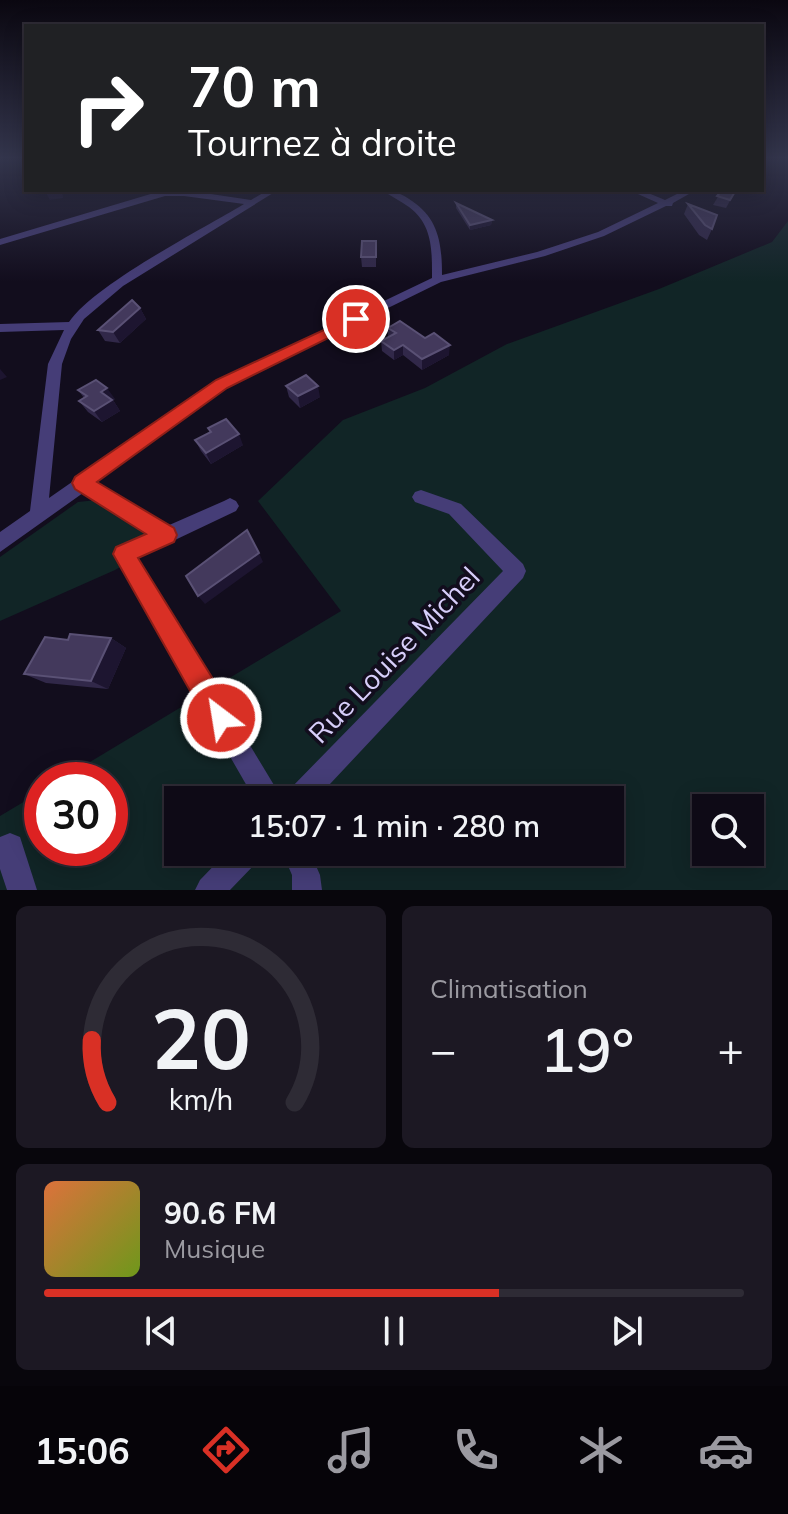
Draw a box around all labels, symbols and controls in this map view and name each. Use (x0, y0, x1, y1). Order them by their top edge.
text: 70 m (188, 51, 321, 121)
icon: right (56, 56, 160, 160)
text: Tournez à droite (188, 120, 457, 165)
pin (322, 285, 390, 353)
icon: arrive (334, 297, 378, 341)
street label: Rue Louise Michel (301, 559, 487, 750)
position arrow (179, 676, 263, 760)
speed limit sign: 30 (24, 762, 128, 866)
map controls (692, 794, 764, 866)
button: search (692, 794, 764, 866)
text: 15:07 · 1 min · 280 m (248, 807, 540, 845)
text: Climatisation (430, 972, 588, 1005)
text: 20 (151, 985, 251, 1090)
text: 19° (540, 1012, 634, 1087)
text: − (430, 1022, 456, 1077)
text: + (718, 1022, 744, 1077)
text: km/h (169, 1081, 233, 1117)
text: 90.6 FM (164, 1194, 277, 1232)
text: Musique (164, 1232, 265, 1265)
icon: previous (139, 1309, 183, 1353)
icon: pause (372, 1309, 416, 1353)
icon: next (605, 1309, 649, 1353)
icon: directions (198, 1422, 254, 1478)
icon: music (323, 1422, 379, 1478)
icon: phone (448, 1422, 504, 1478)
icon: climate (573, 1422, 629, 1478)
icon: car (698, 1422, 754, 1478)
text: 15:06 (34, 1428, 130, 1473)

